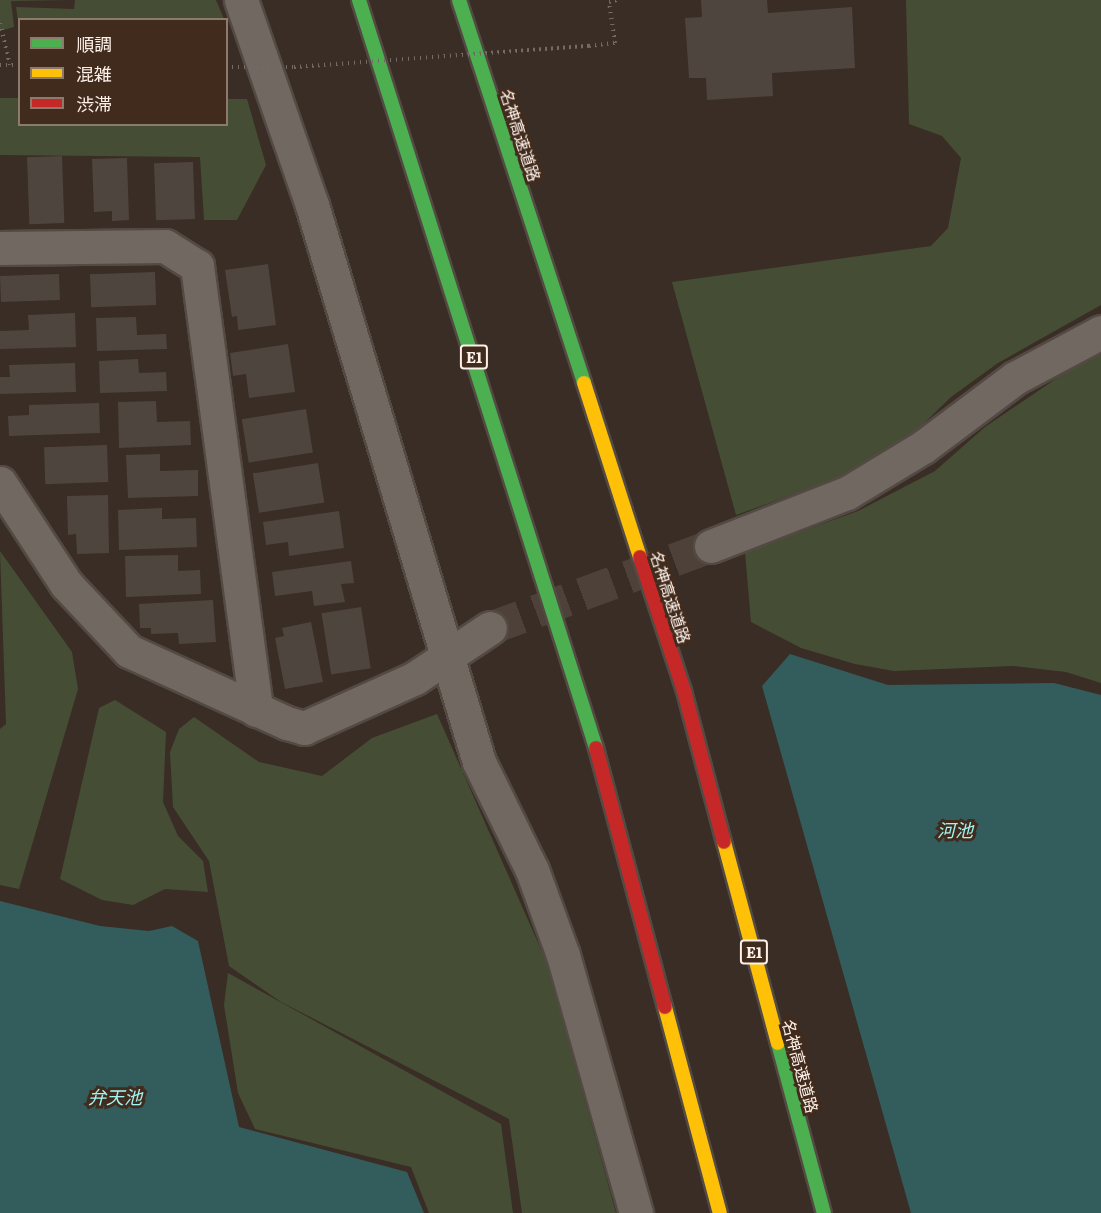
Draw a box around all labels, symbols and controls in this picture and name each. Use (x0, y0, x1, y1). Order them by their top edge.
legend (18, 18, 228, 126)
text: 順調 (76, 30, 112, 57)
text: 混雑 (76, 60, 112, 87)
street label: 名神高速道路 (497, 86, 545, 184)
text: 渋滞 (76, 90, 112, 117)
road number: E1 (459, 345, 489, 369)
street label: 名神高速道路 (647, 548, 695, 646)
water label: 河池 (937, 819, 973, 841)
road number: E1 (739, 940, 769, 964)
street label: 名神高速道路 (779, 1017, 823, 1115)
water label: 弁天池 (88, 1086, 142, 1108)

